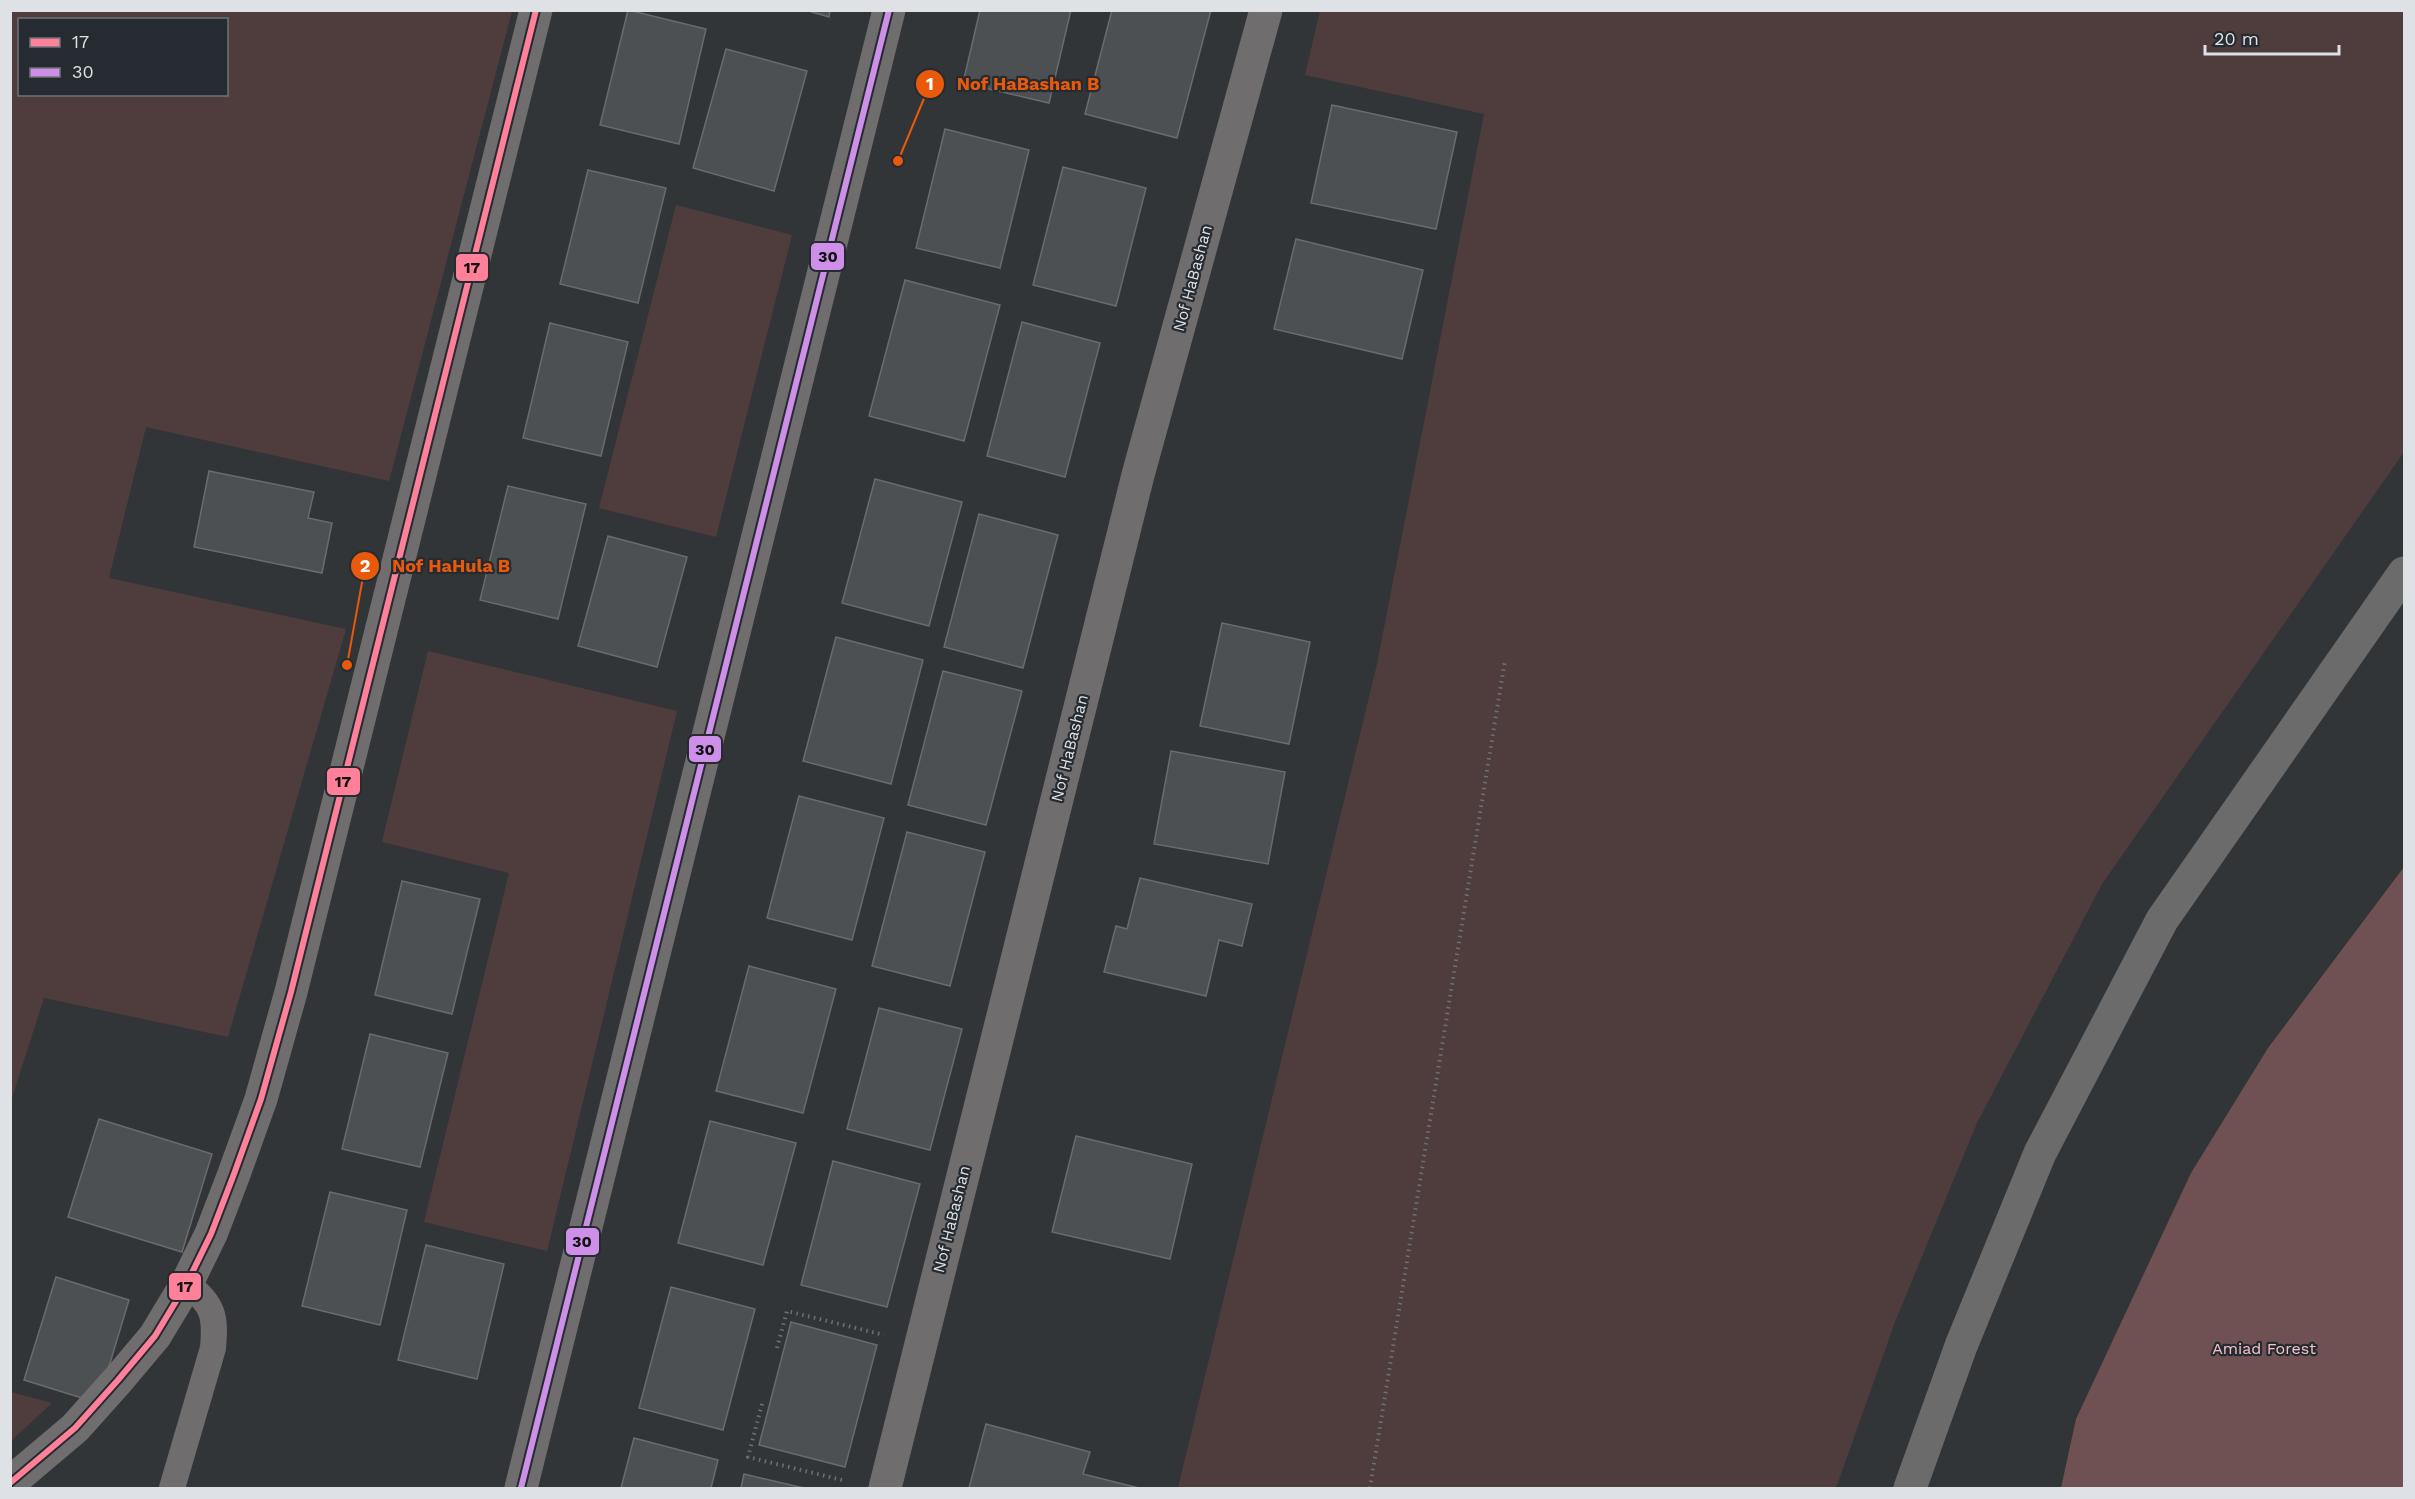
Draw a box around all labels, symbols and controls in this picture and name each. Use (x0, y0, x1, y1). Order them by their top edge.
legend (18, 18, 228, 96)
scale bar (2205, 18, 2338, 56)
text: 20 m (2214, 28, 2259, 49)
text: 17 (72, 31, 89, 52)
text: 30 (72, 61, 94, 82)
callout: Nof HaBashan B (915, 66, 1111, 102)
text: 1 (926, 73, 934, 94)
text: Nof HaBashan B (957, 73, 1099, 94)
street label: Nof HaBashan (1169, 223, 1216, 334)
line badge: 30 (810, 242, 845, 271)
text: 30 (818, 247, 838, 266)
line badge: 17 (455, 253, 489, 282)
text: 17 (464, 258, 481, 277)
callout: Nof HaHula B (350, 548, 523, 584)
text: 2 (360, 555, 370, 576)
text: Nof HaHula B (392, 555, 510, 576)
street label: Nof HaBashan (1047, 693, 1092, 804)
line badge: 30 (688, 735, 722, 763)
text: 30 (695, 740, 715, 759)
line badge: 17 (326, 767, 361, 796)
text: 17 (335, 772, 352, 791)
street label: Nof HaBashan (929, 1164, 974, 1275)
line badge: 30 (565, 1227, 600, 1256)
text: 30 (572, 1232, 592, 1251)
line badge: 17 (168, 1272, 202, 1301)
text: 17 (177, 1277, 194, 1296)
park label: Amiad Forest (2212, 1339, 2316, 1358)

